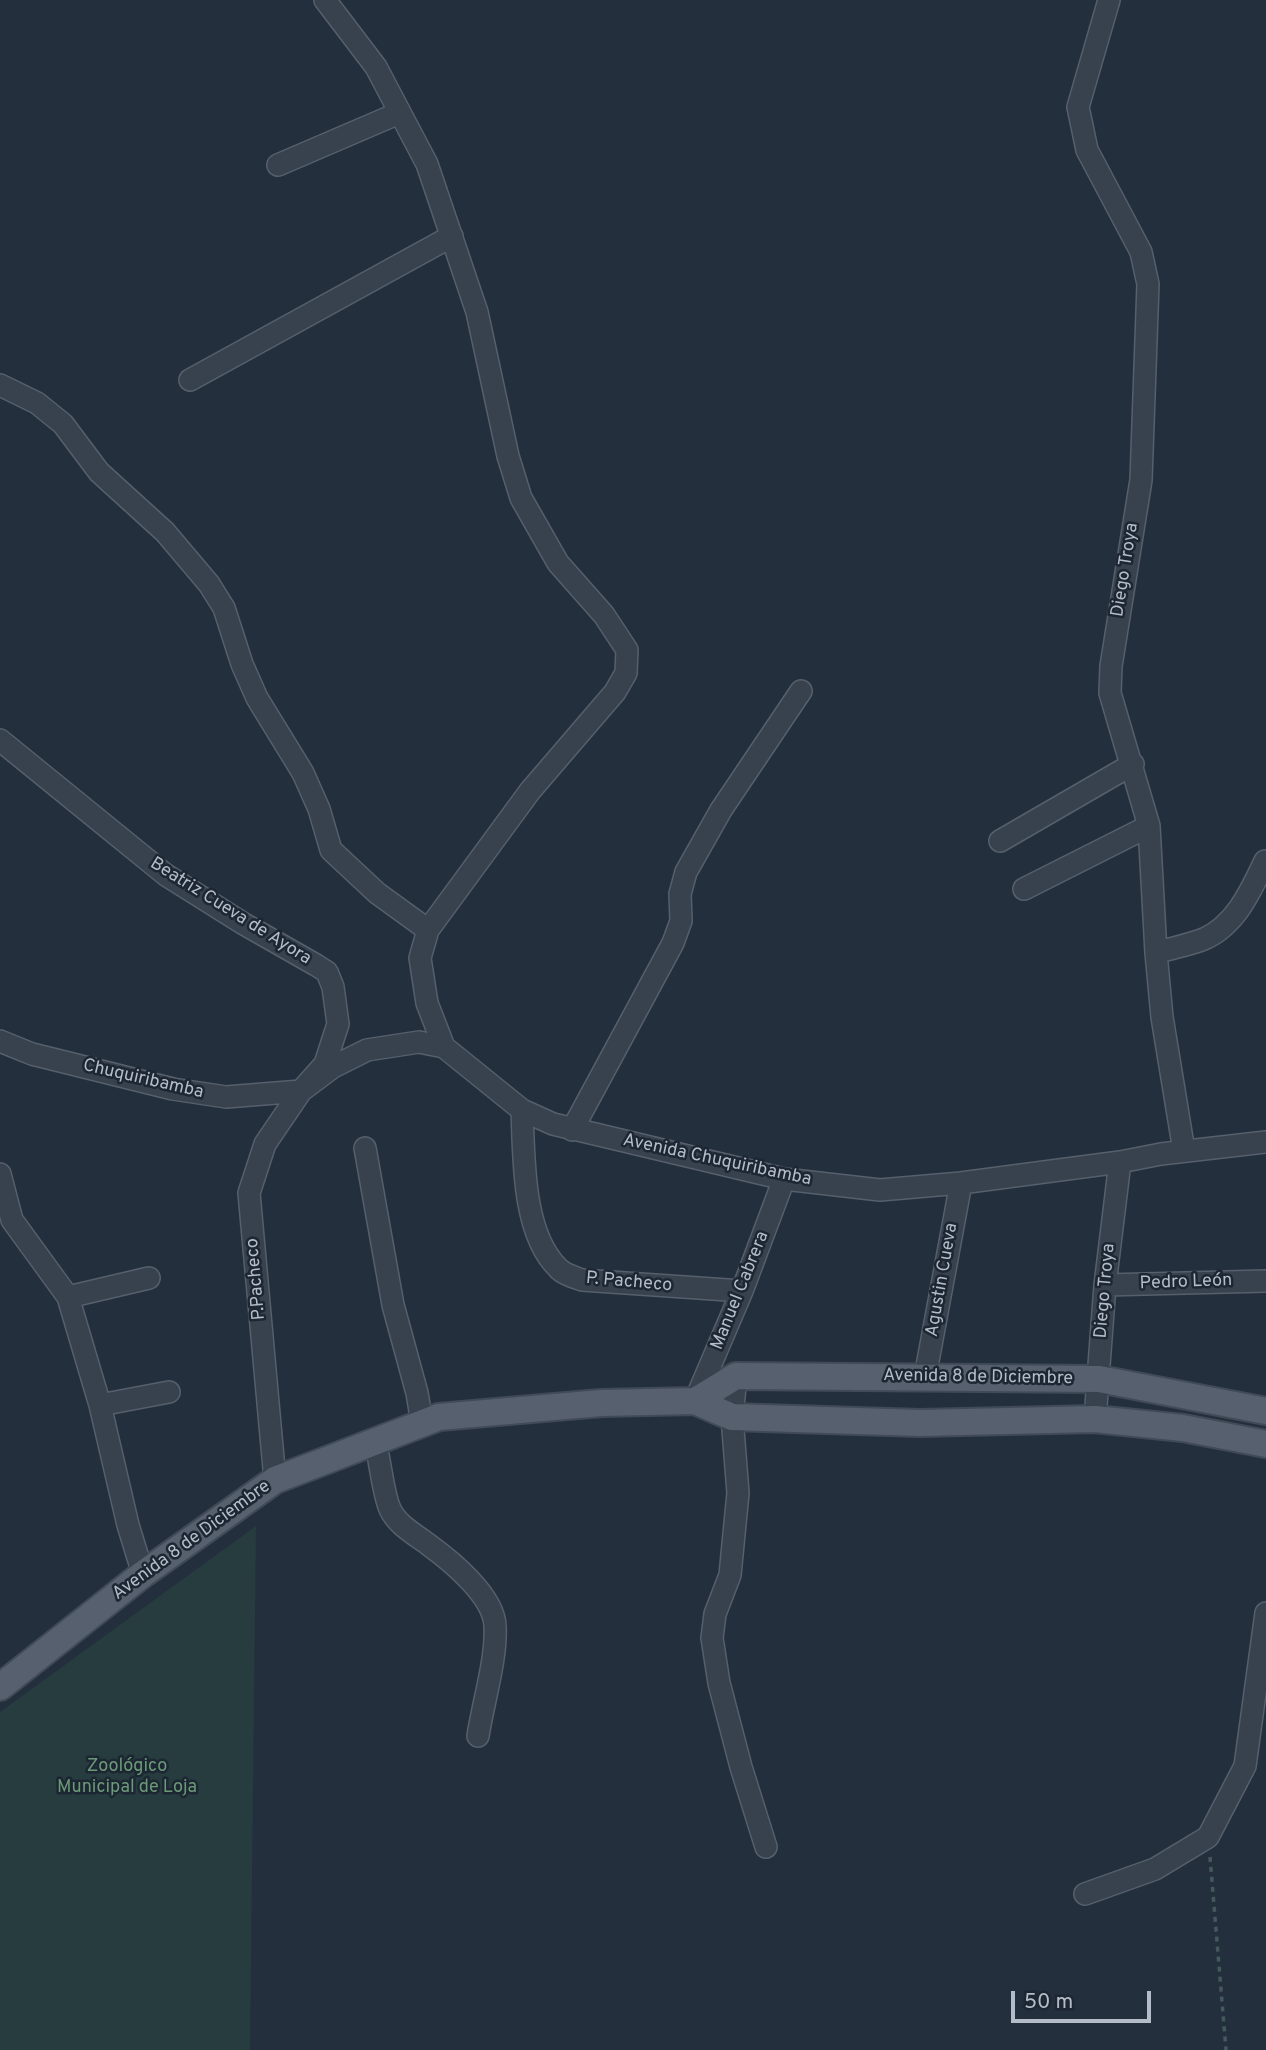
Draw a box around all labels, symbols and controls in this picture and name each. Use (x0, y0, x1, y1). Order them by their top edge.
street label: Diego Troya (1108, 521, 1144, 619)
street label: Beatriz Cueva de Ayora (145, 854, 315, 970)
street label: Chuquiribamba (81, 1056, 205, 1104)
street label: Avenida Chuquiribamba (621, 1130, 813, 1192)
street label: Agustin Cueva (922, 1221, 964, 1339)
street label: Manuel Cabrera (707, 1228, 775, 1354)
street label: P.Pacheco (243, 1237, 271, 1321)
street label: Diego Troya (1091, 1243, 1121, 1339)
street label: P. Pacheco (585, 1268, 673, 1298)
street label: Pedro León (1139, 1271, 1233, 1295)
street label: Avenida 8 de Diciembre (883, 1366, 1073, 1390)
street label: Avenida 8 de Diciembre (109, 1476, 275, 1606)
park label: Zoológico Municipal de Loja (57, 1756, 197, 1798)
scale bar (1014, 1976, 1154, 2020)
text: 50 m (1024, 1989, 1073, 2016)

